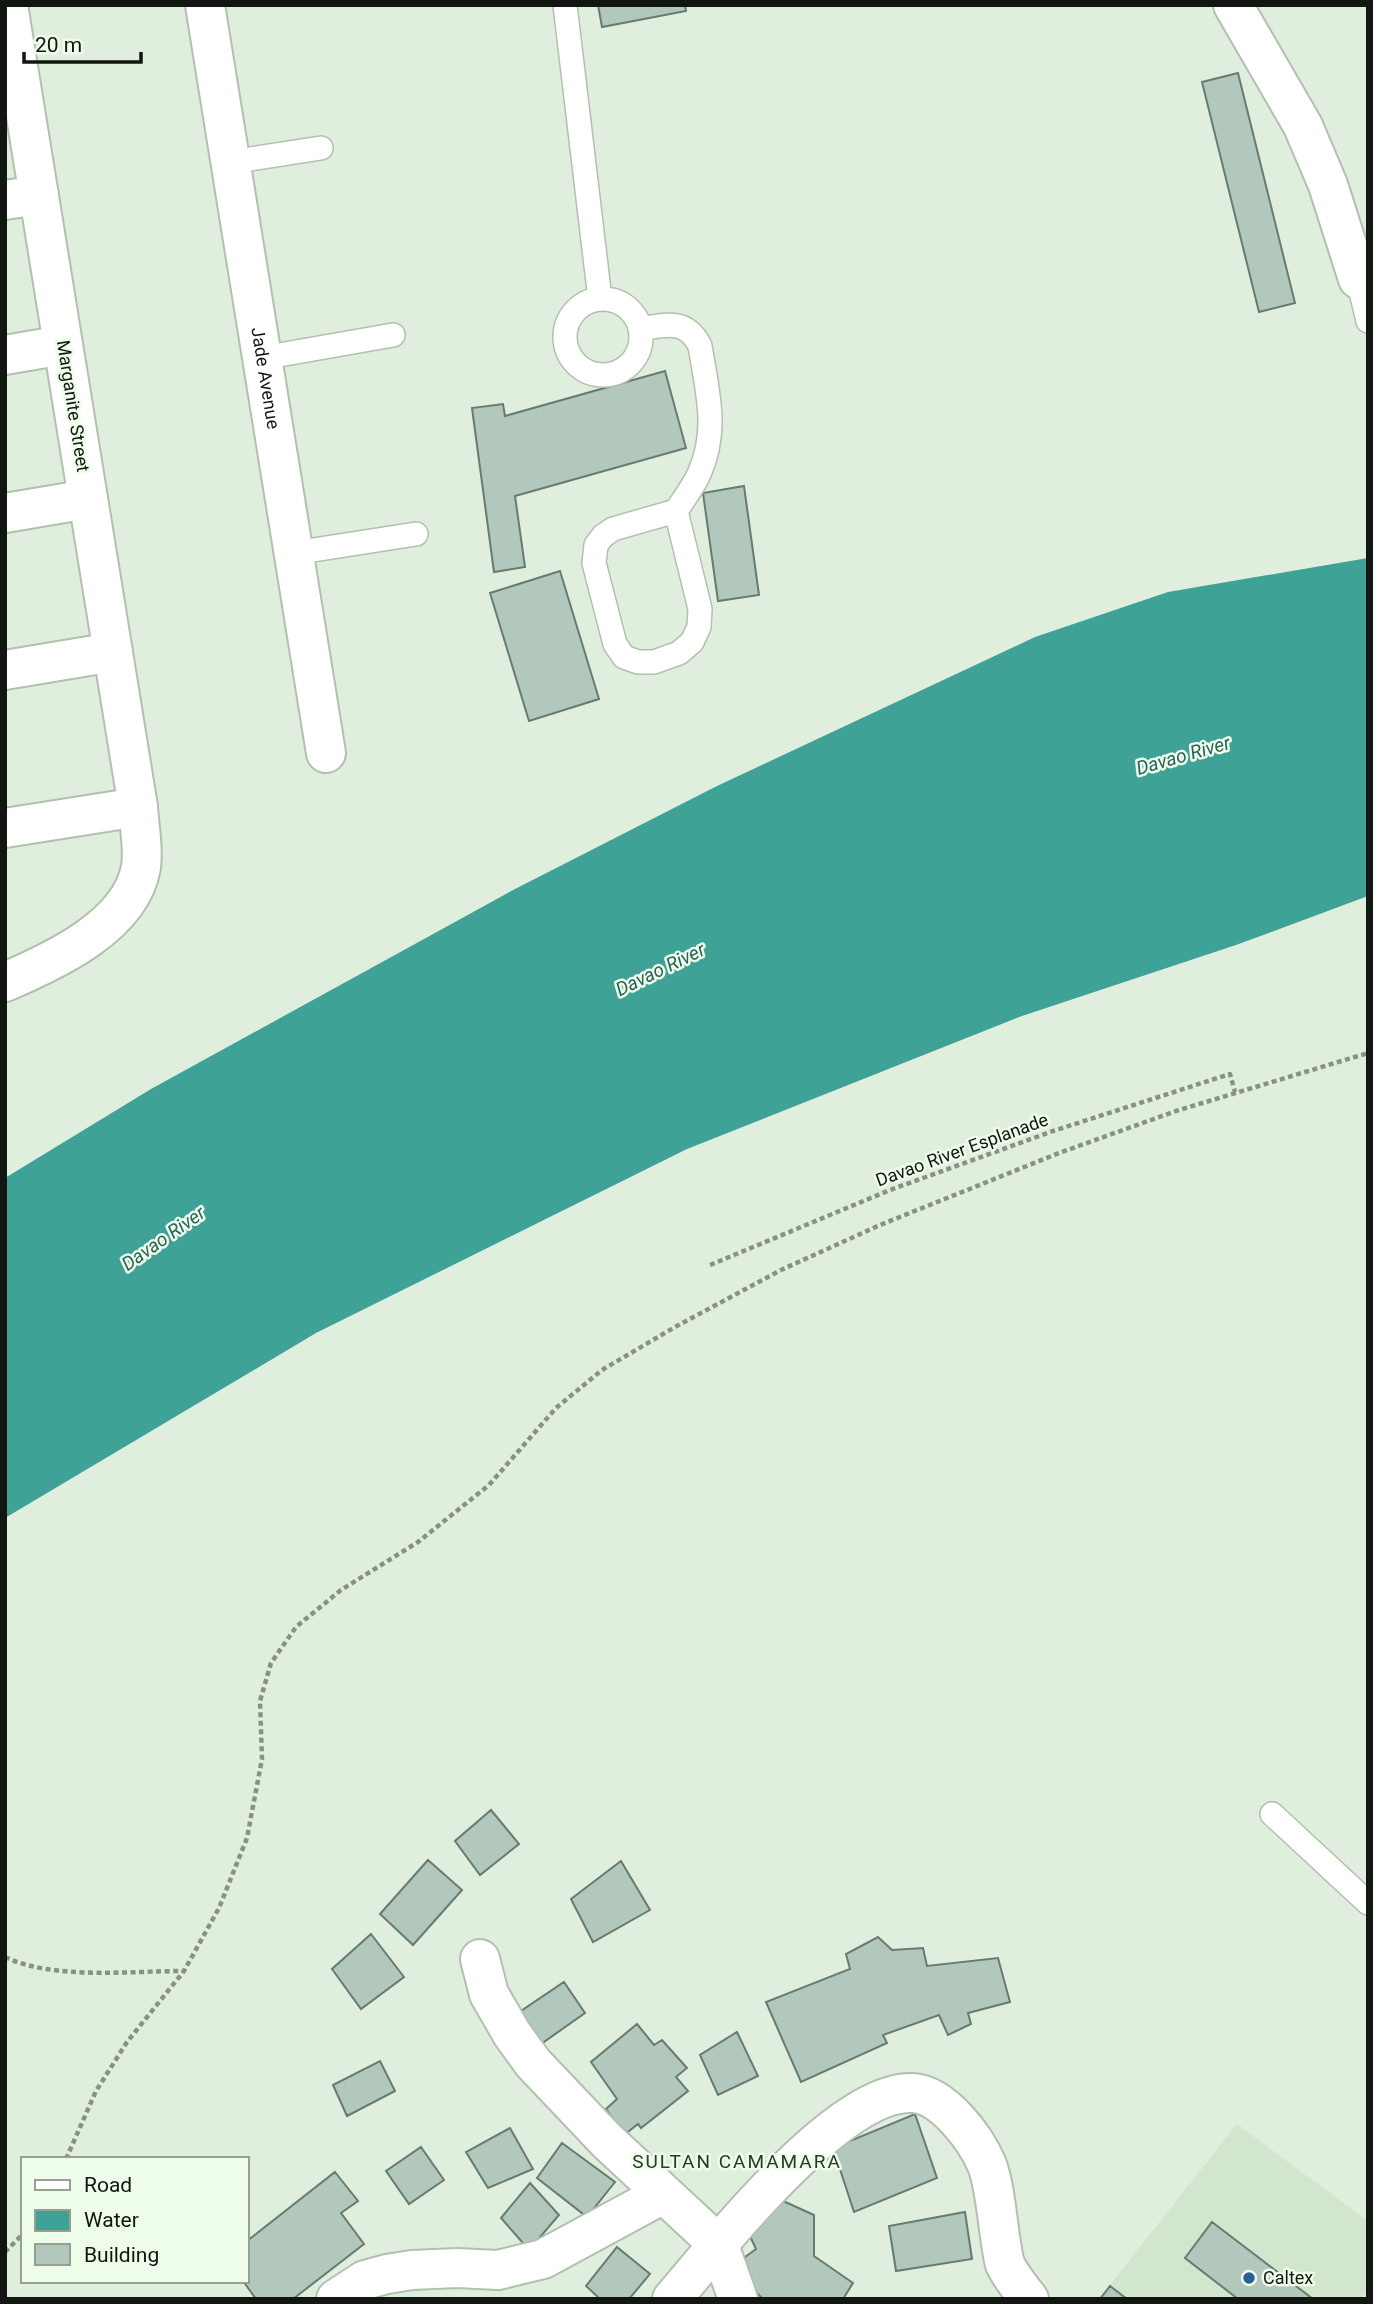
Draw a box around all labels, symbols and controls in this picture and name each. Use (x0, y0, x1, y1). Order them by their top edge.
scale bar (24, 21, 142, 65)
text: 20 m (35, 33, 82, 57)
street label: Jade Avenue (247, 326, 284, 430)
street label: Marganite Street (53, 339, 94, 473)
water label: Davao River (1134, 731, 1233, 780)
water label: Davao River (612, 938, 709, 1001)
street label: Davao River Esplanade (873, 1109, 1051, 1191)
water label: Davao River (117, 1201, 210, 1276)
district label: SULTAN CAMAMARA (632, 2150, 842, 2173)
legend (21, 2157, 248, 2283)
text: Road (84, 2173, 132, 2197)
text: Water (84, 2208, 139, 2232)
text: Building (84, 2243, 159, 2267)
place label: Caltex (1263, 2267, 1313, 2288)
marker: Caltex (1241, 2270, 1257, 2286)

